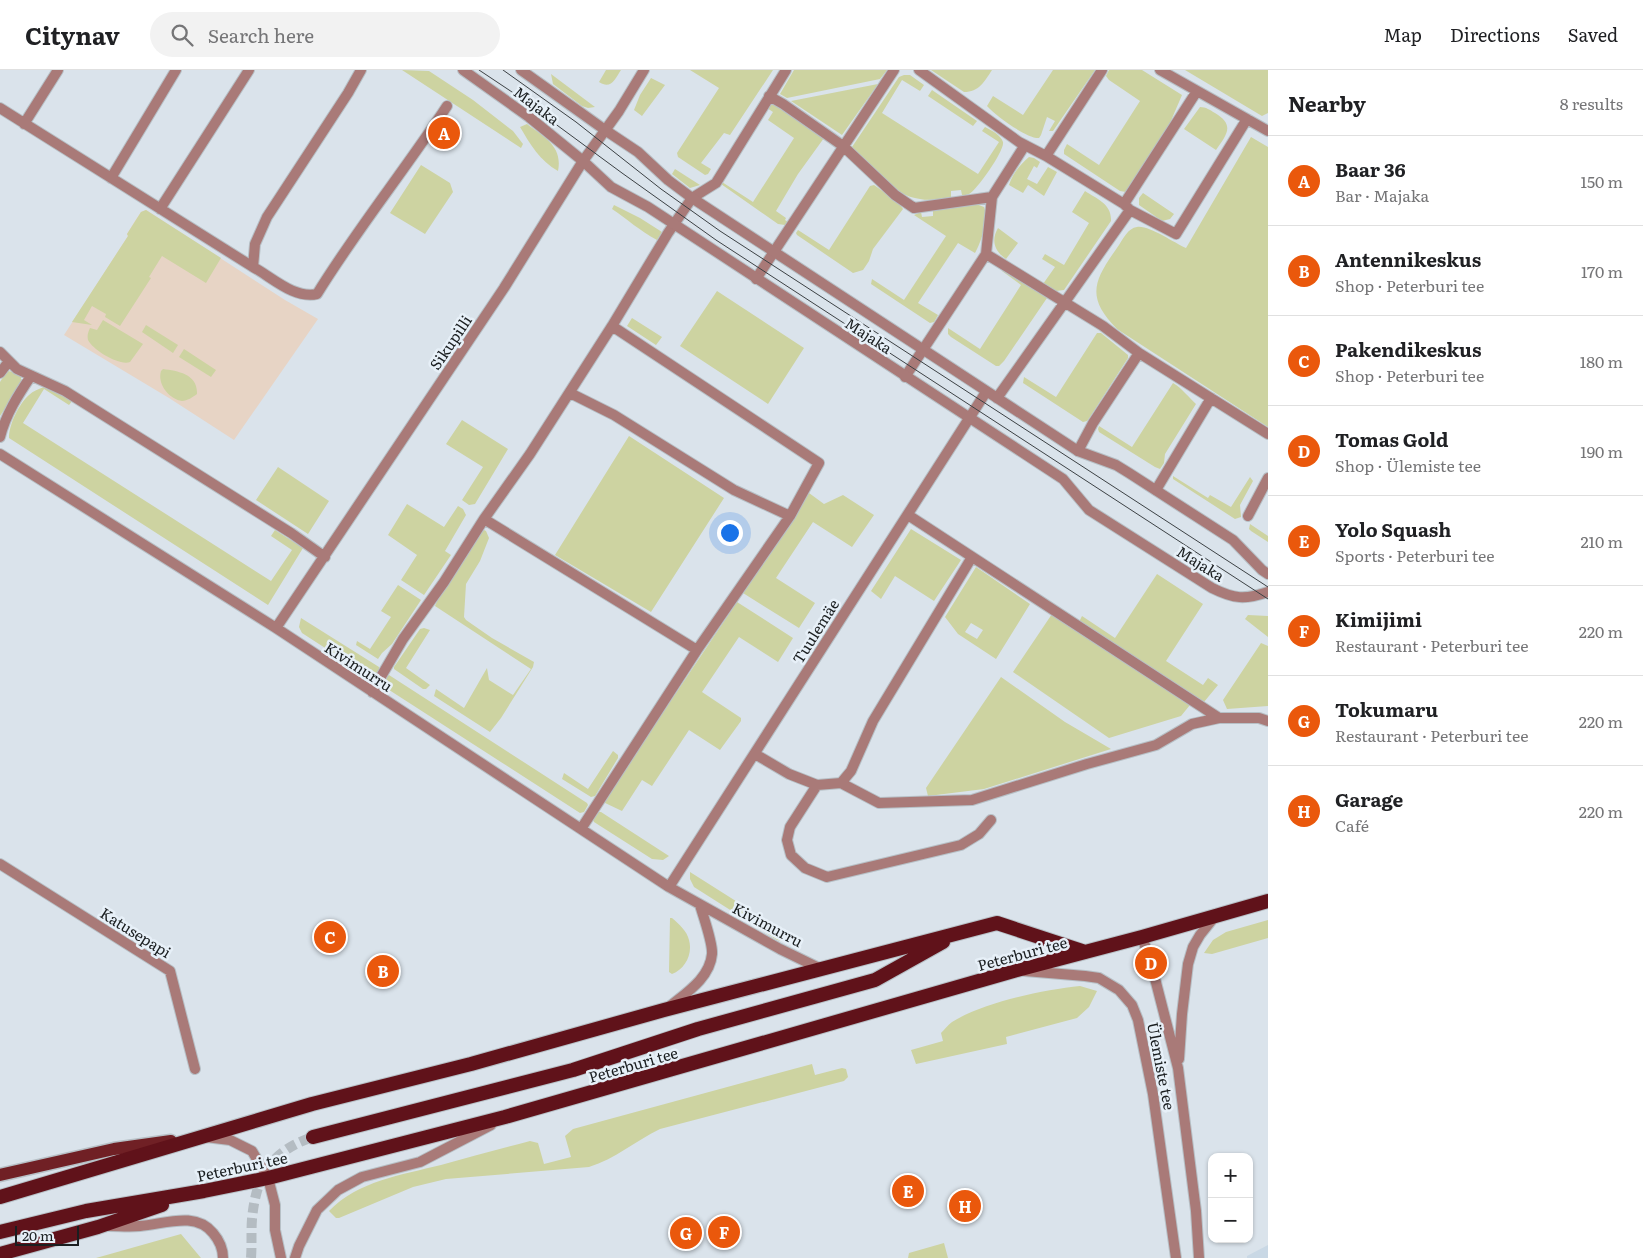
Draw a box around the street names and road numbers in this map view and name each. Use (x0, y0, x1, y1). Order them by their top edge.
street label: Majaka (509, 80, 566, 130)
street label: Sikupilli (423, 310, 477, 374)
street label: Majaka (841, 311, 898, 359)
street label: Majaka (1173, 539, 1230, 587)
street label: Tuulemäe (786, 594, 844, 668)
street label: Kivimurru (320, 635, 398, 697)
street label: Kivimurru (729, 896, 808, 952)
street label: Katusepapi (96, 901, 176, 963)
street label: Peterburi tee (974, 930, 1070, 976)
street label: Ülemiste tee (1142, 1020, 1182, 1112)
street label: Peterburi tee (586, 1040, 681, 1088)
street label: Peterburi tee (195, 1145, 290, 1187)

